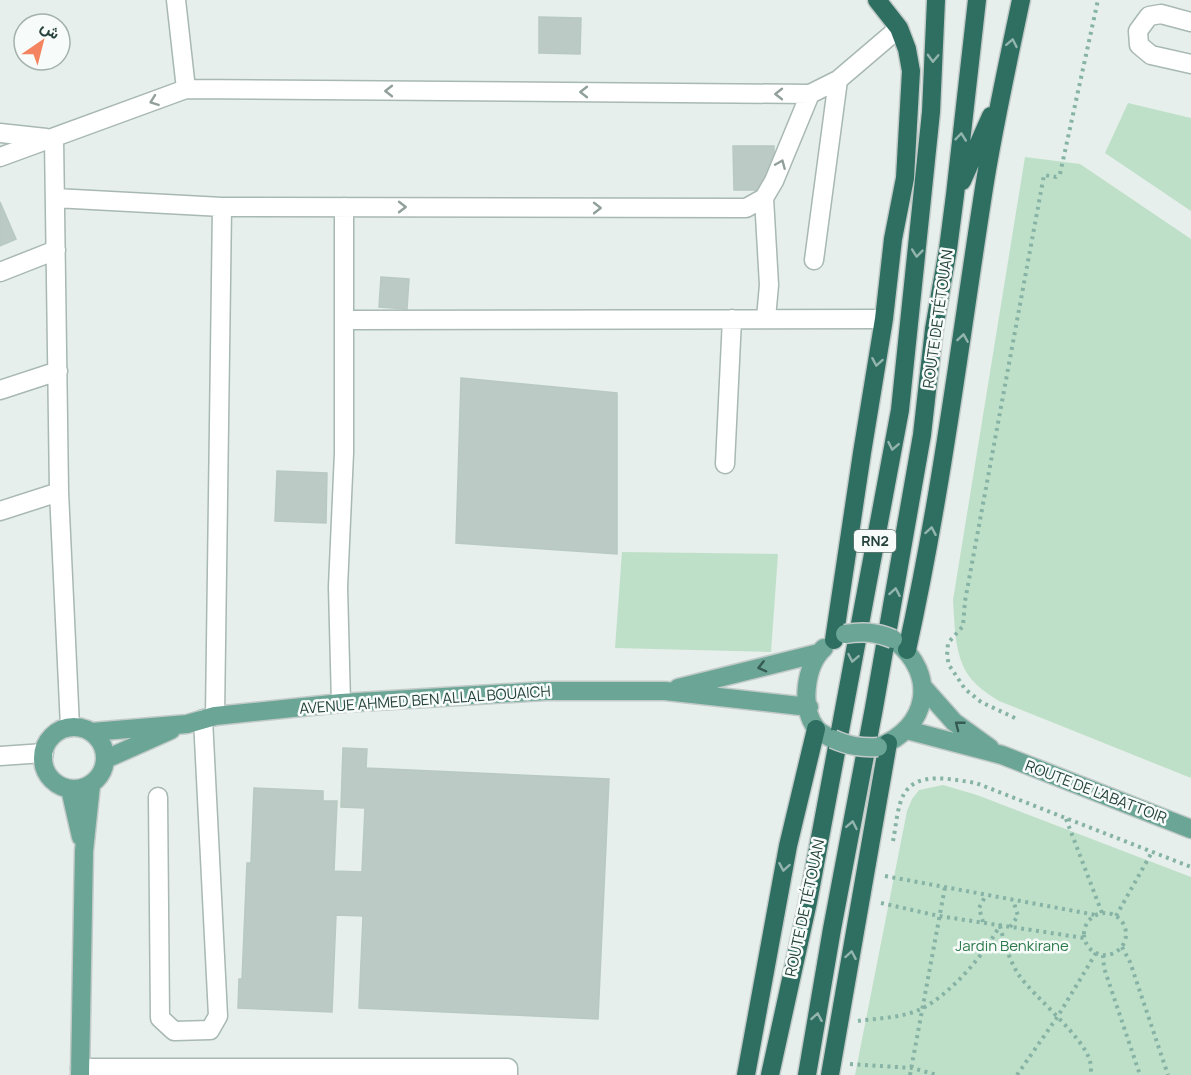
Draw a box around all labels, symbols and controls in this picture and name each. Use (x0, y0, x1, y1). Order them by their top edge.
north arrow (12, 12, 72, 72)
text: ش (36, 15, 65, 44)
one-way arrow (1005, 38, 1018, 48)
one-way arrow (927, 54, 940, 63)
one-way arrow (384, 85, 393, 97)
one-way arrow (579, 86, 588, 98)
one-way arrow (774, 88, 783, 100)
one-way arrow (149, 94, 160, 107)
one-way arrow (955, 132, 967, 142)
one-way arrow (774, 160, 786, 171)
one-way arrow (398, 201, 407, 213)
one-way arrow (593, 202, 602, 214)
one-way arrow (911, 248, 924, 257)
street label: ROUTE DE TÉTOUAN (917, 248, 958, 390)
one-way arrow (956, 334, 968, 343)
one-way arrow (871, 356, 884, 366)
one-way arrow (887, 441, 900, 451)
one-way arrow (924, 526, 937, 536)
road number: RN2 (854, 530, 896, 552)
one-way arrow (888, 588, 900, 597)
one-way arrow (847, 653, 860, 663)
one-way arrow (757, 659, 767, 672)
street label: AVENUE AHMED BEN ALLAL BOUAICH (299, 680, 551, 719)
one-way arrow (954, 722, 965, 733)
street label: ROUTE DE L’ABATTOIR (1022, 755, 1170, 828)
one-way arrow (845, 821, 858, 831)
street label: ROUTE DE TÉTOUAN (780, 837, 829, 979)
one-way arrow (778, 862, 791, 872)
park label: Jardin Benkirane (955, 935, 1069, 956)
one-way arrow (845, 951, 857, 960)
one-way arrow (810, 1013, 823, 1023)

